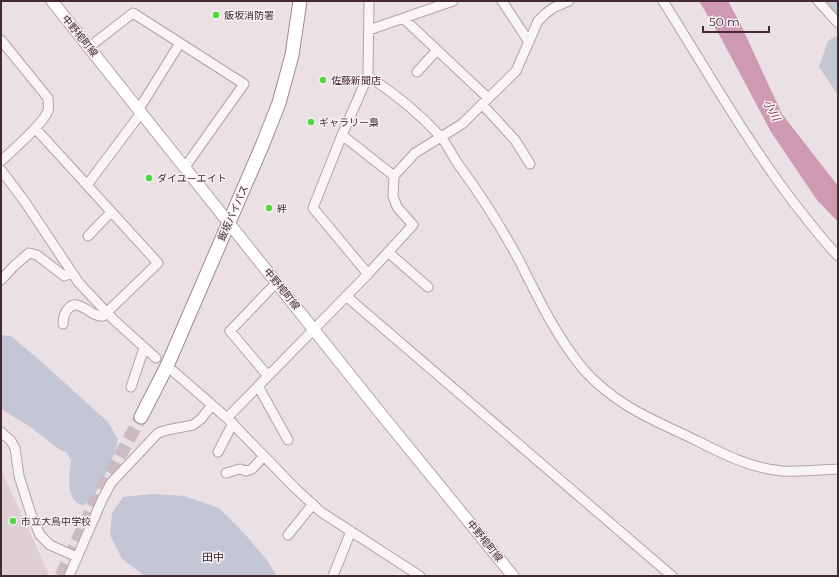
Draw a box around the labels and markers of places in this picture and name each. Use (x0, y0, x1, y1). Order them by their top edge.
place label: 飯坂消防署 (224, 9, 274, 22)
marker: 飯坂消防署 (211, 10, 221, 20)
place label: 佐藤新聞店 (331, 74, 381, 87)
marker: 佐藤新聞店 (318, 75, 328, 85)
place label: ギャラリー梟 (319, 116, 379, 129)
marker: ギャラリー梟 (306, 117, 316, 127)
place label: ダイユーエイト (157, 172, 227, 185)
marker: ダイユーエイト (144, 173, 154, 183)
place label: 絆 (277, 202, 287, 215)
marker: 絆 (264, 203, 274, 213)
place label: 市立大鳥中学校 (21, 515, 91, 528)
marker: 市立大鳥中学校 (8, 516, 18, 526)

